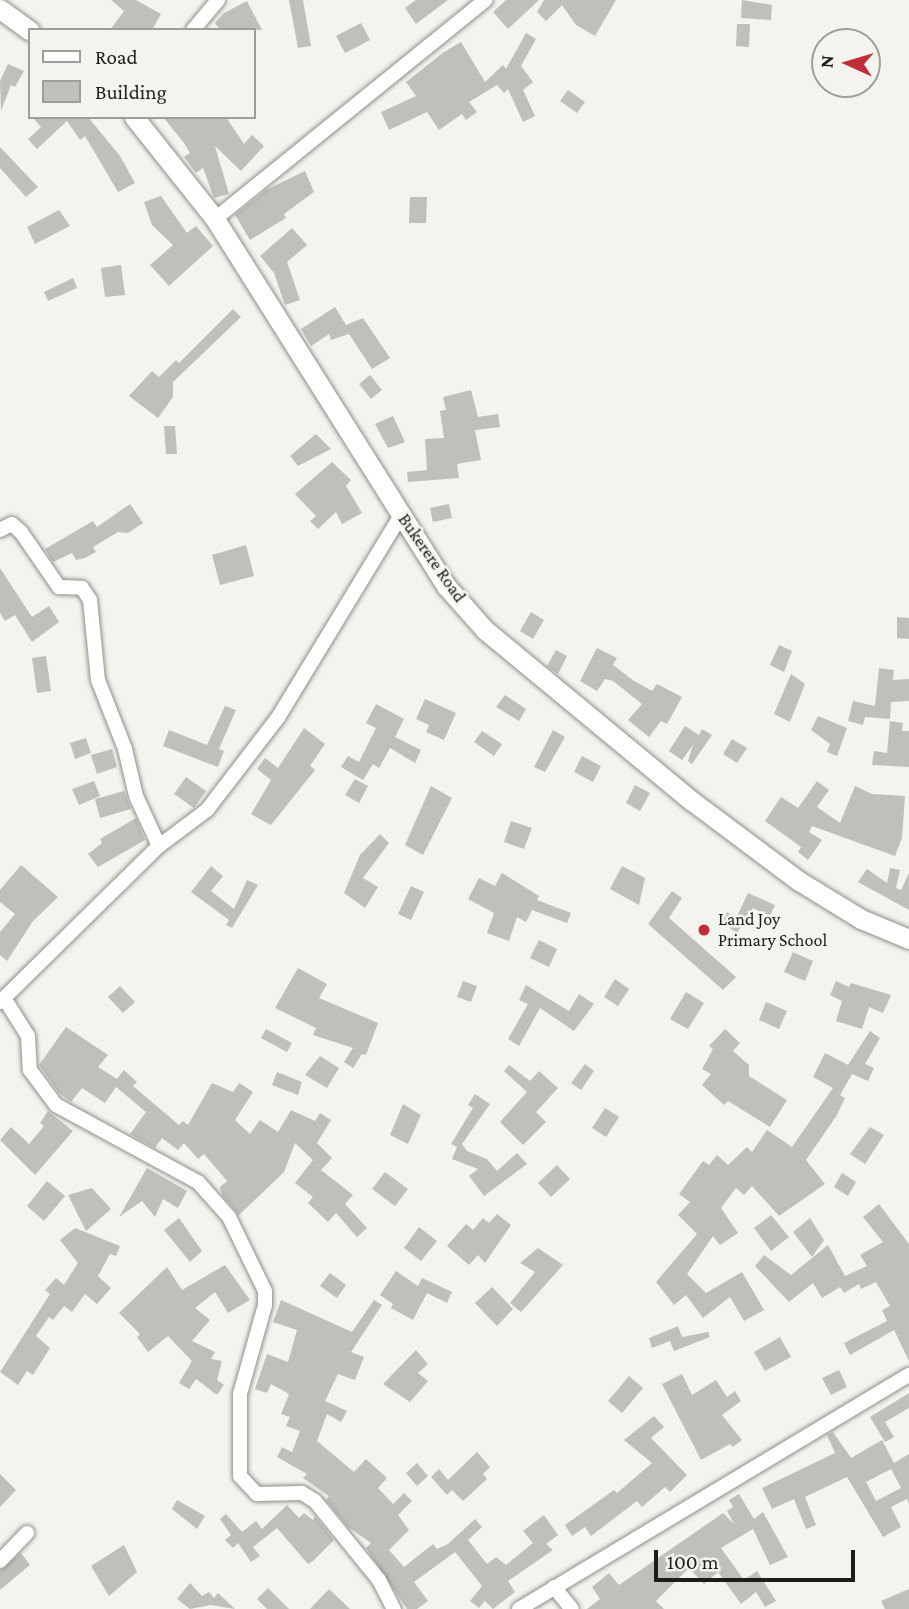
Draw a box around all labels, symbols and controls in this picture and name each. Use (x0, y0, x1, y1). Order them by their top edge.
legend (28, 28, 256, 119)
north arrow (811, 28, 881, 98)
text: Road (95, 45, 138, 69)
text: N (816, 54, 837, 69)
text: Building (95, 80, 167, 104)
street label: Bukerere Road (393, 509, 471, 607)
place label: Land Joy Primary School (718, 909, 827, 951)
marker: Land Joy Primary School (696, 922, 712, 938)
scale bar (657, 1536, 858, 1580)
text: 100 m (667, 1550, 719, 1574)

